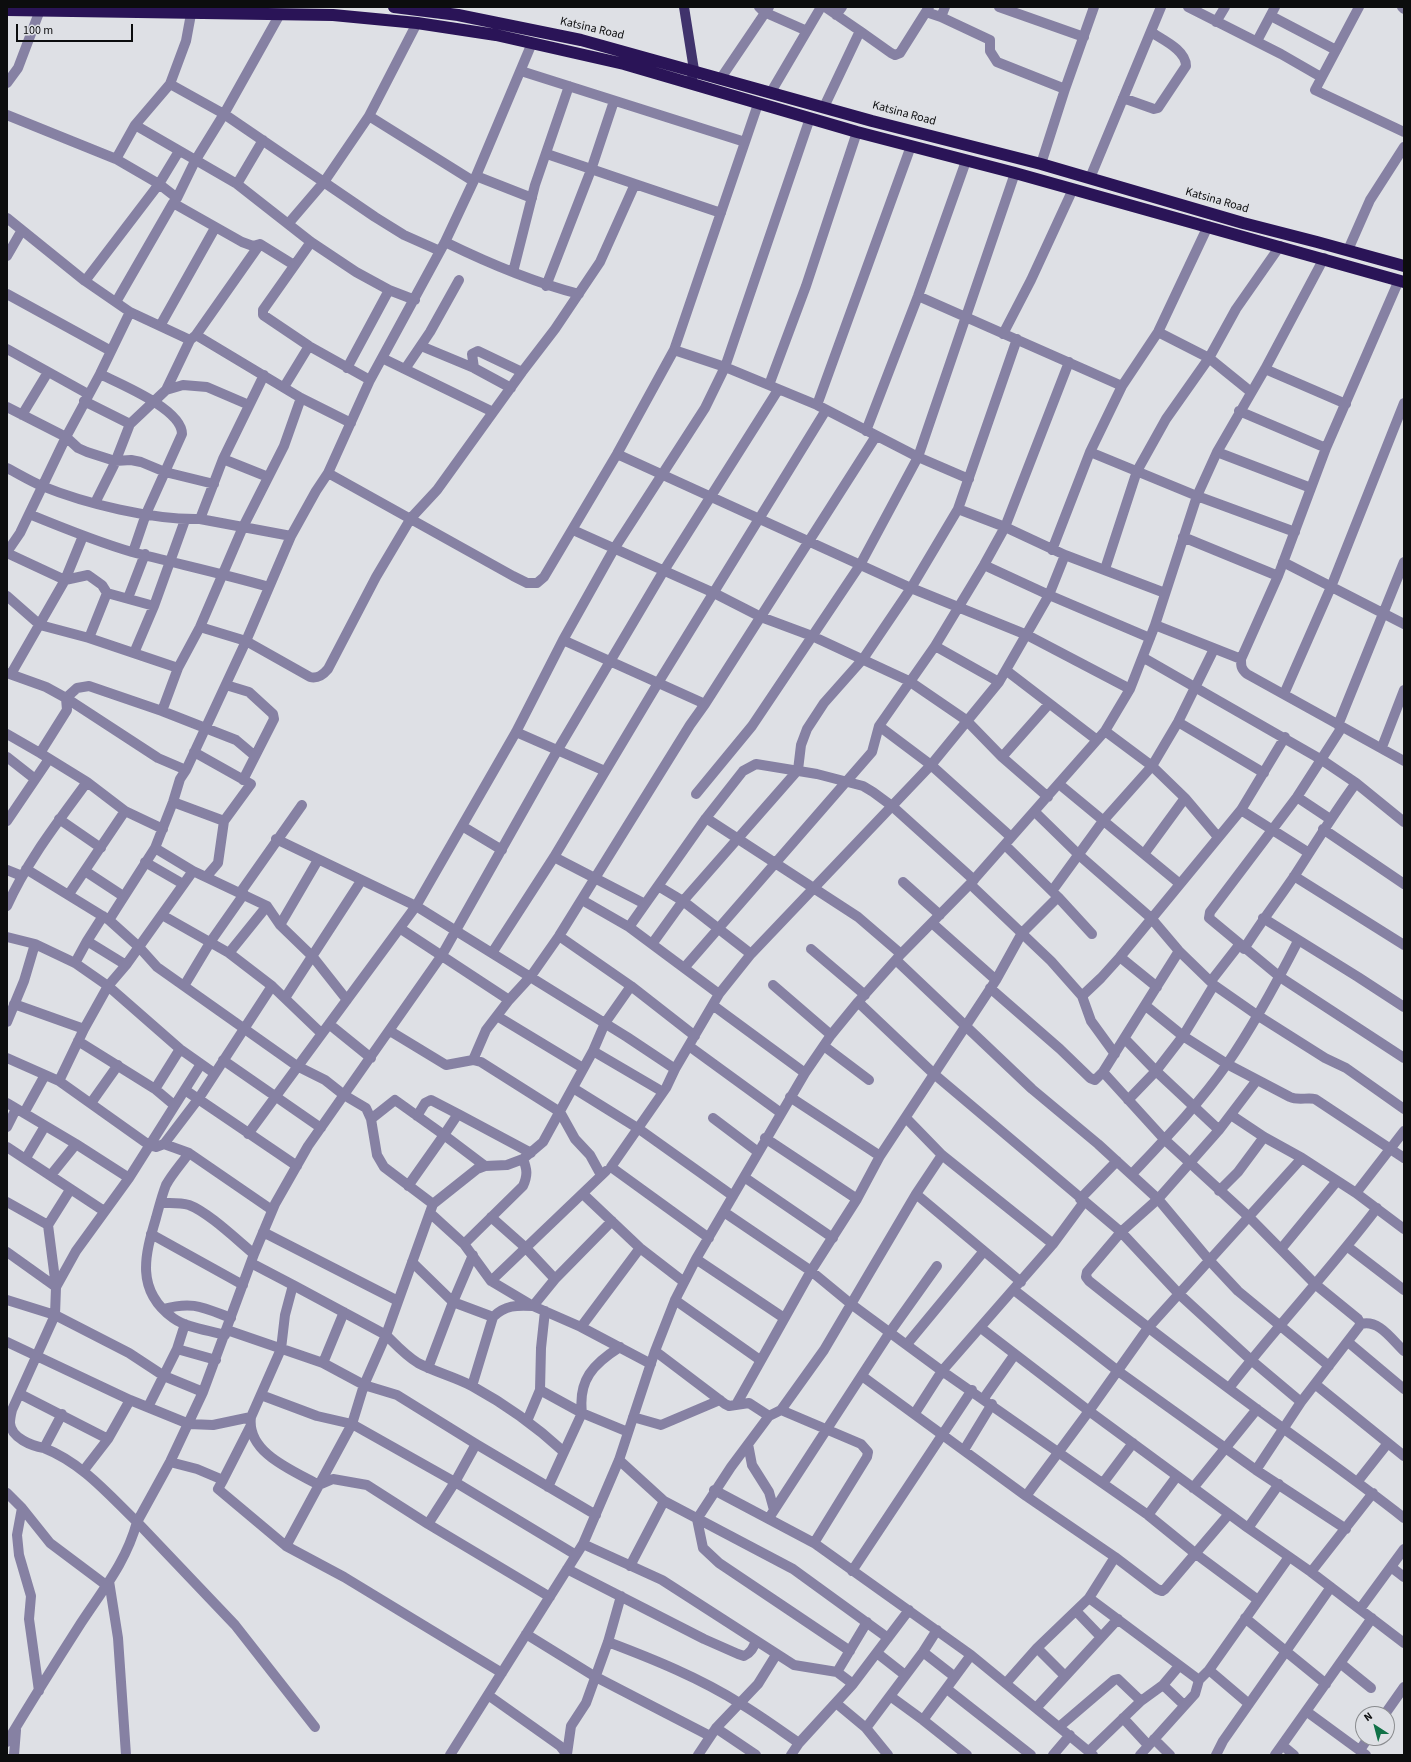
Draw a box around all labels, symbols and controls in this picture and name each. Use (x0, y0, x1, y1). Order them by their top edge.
street label: Katsina Road (558, 15, 626, 43)
scale bar (18, 16, 135, 42)
text: 100 m (23, 22, 53, 39)
street label: Katsina Road (870, 99, 938, 129)
street label: Katsina Road (1184, 185, 1250, 217)
north arrow (1355, 1706, 1395, 1746)
text: N (1361, 1708, 1376, 1725)

